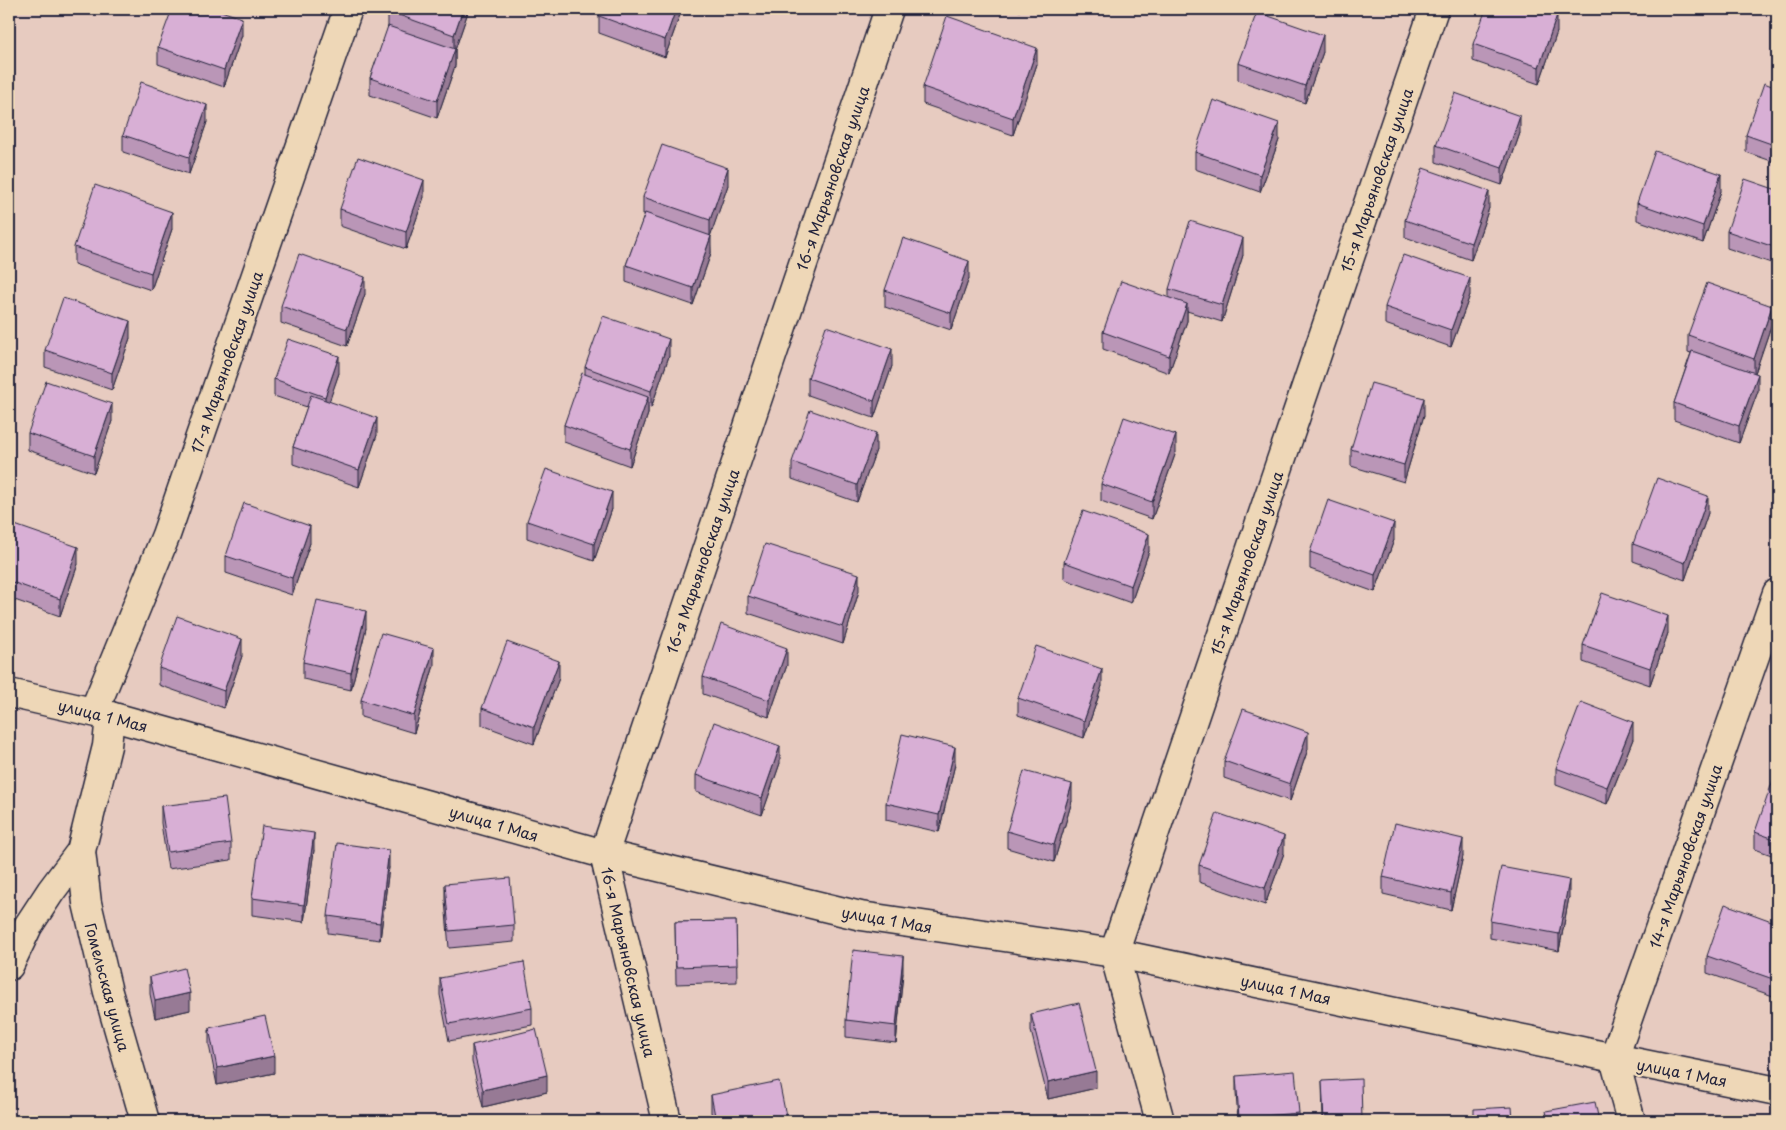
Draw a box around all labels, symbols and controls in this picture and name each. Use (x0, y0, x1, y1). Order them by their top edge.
street label: 16-я Марьяновская улица (790, 82, 875, 274)
street label: 15-я Марьяновская улица (1334, 84, 1419, 275)
street label: 17-я Марьяновская улица (184, 267, 268, 456)
street label: 16-я Марьяновская улица (660, 465, 745, 657)
street label: 15-я Марьяновская улица (1204, 467, 1289, 658)
street label: улица 1 Мая (56, 693, 150, 737)
street label: 14-я Марьяновская улица (1643, 760, 1728, 951)
street label: улица 1 Мая (447, 799, 541, 847)
street label: 16-я Марьяновская улица (596, 865, 662, 1060)
street label: улица 1 Мая (840, 900, 934, 938)
street label: Гомельская улица (80, 920, 136, 1055)
street label: улица 1 Мая (1239, 968, 1333, 1010)
street label: улица 1 Мая (1635, 1052, 1729, 1092)

